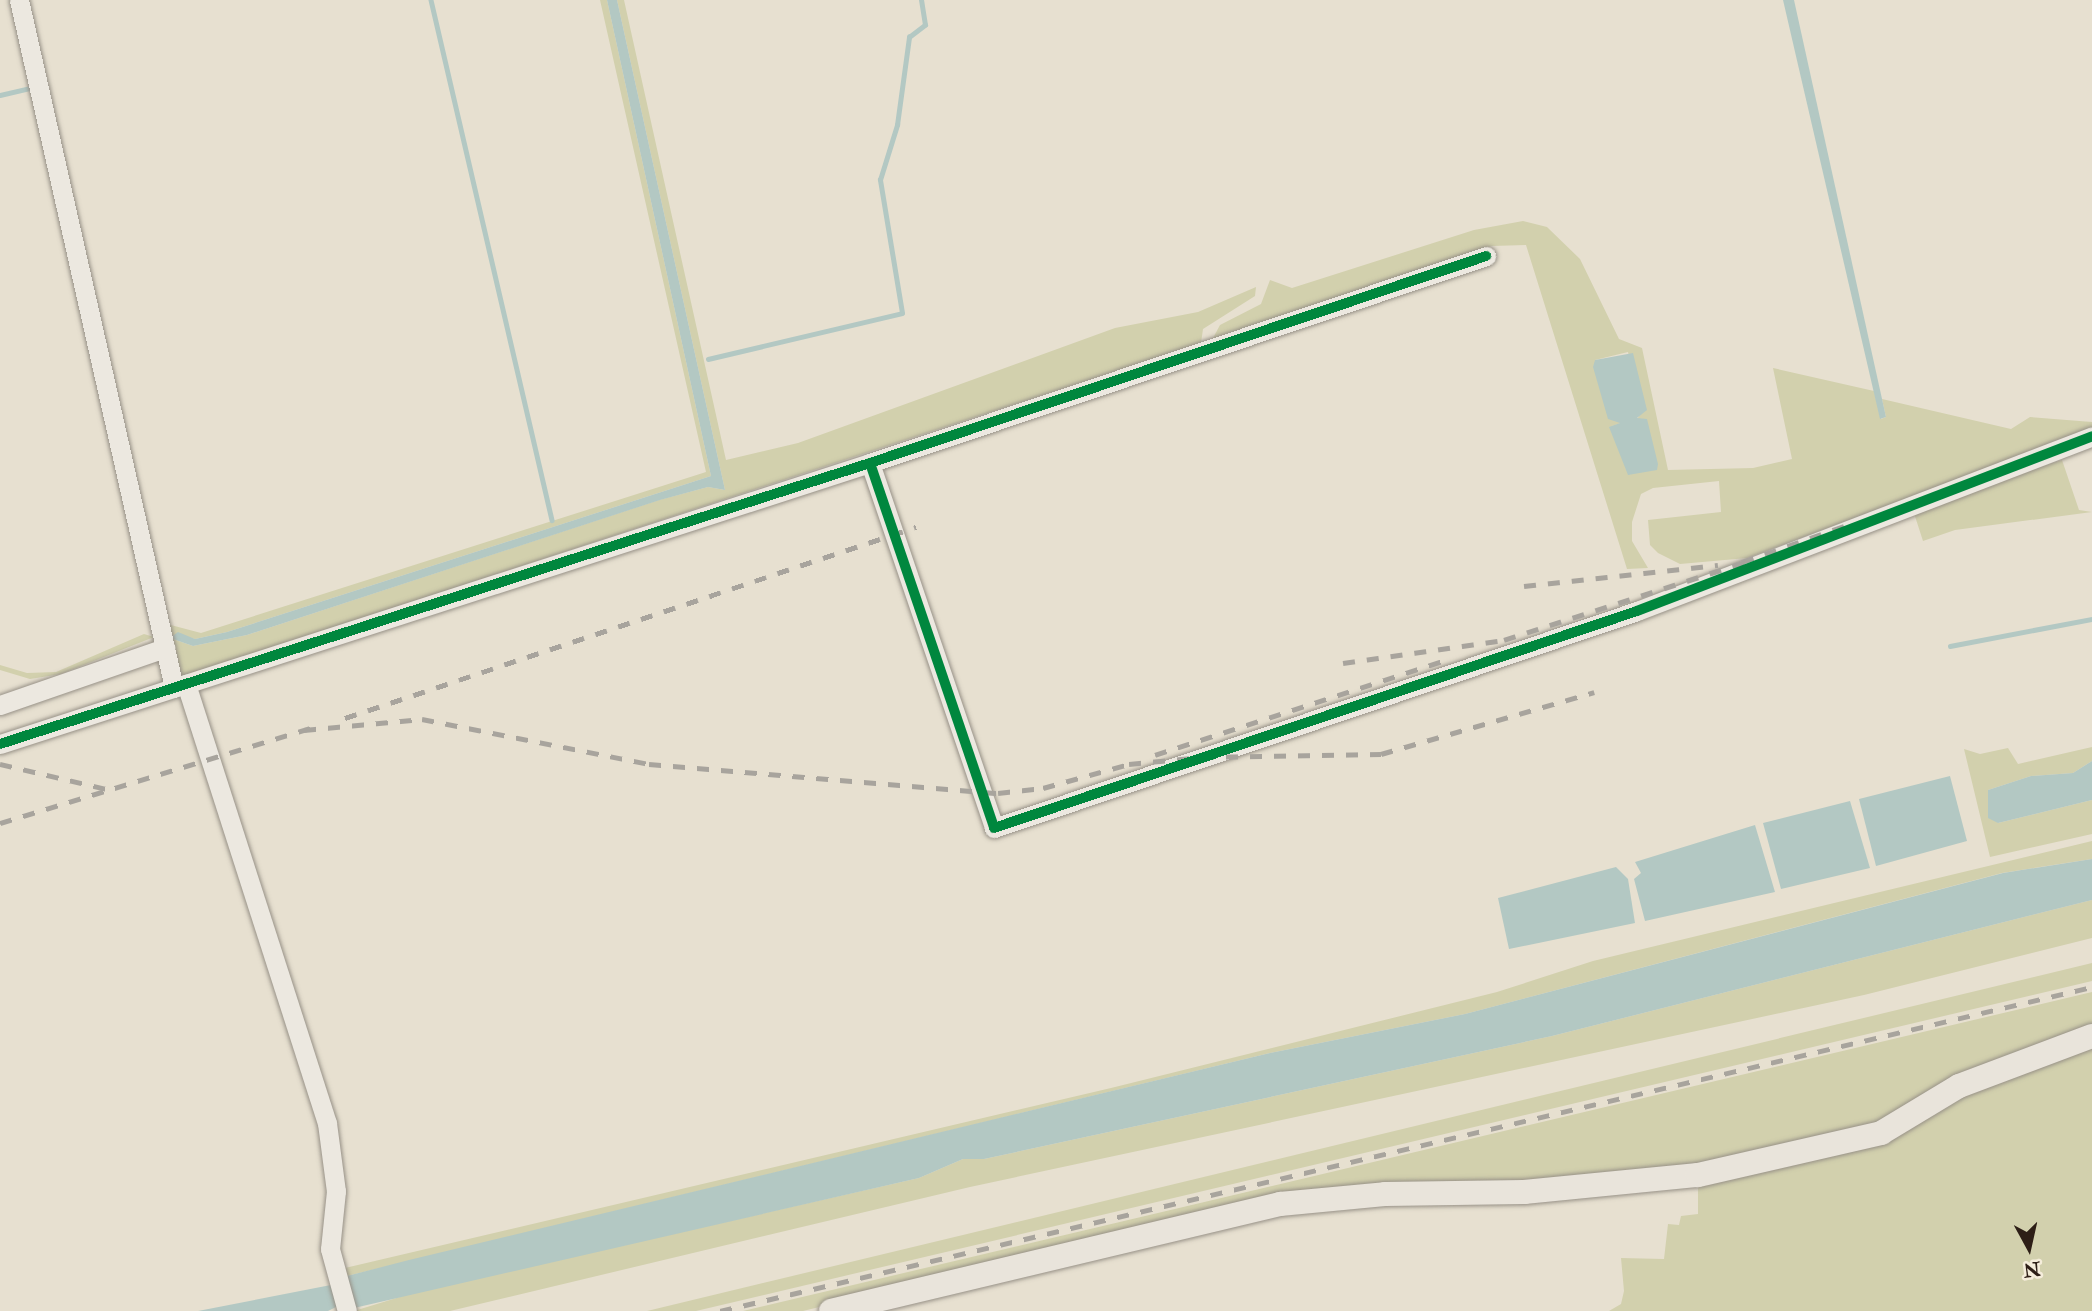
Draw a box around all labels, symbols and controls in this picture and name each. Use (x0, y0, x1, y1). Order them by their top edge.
north arrow (1994, 1213, 2064, 1283)
text: N (2022, 1256, 2042, 1282)

